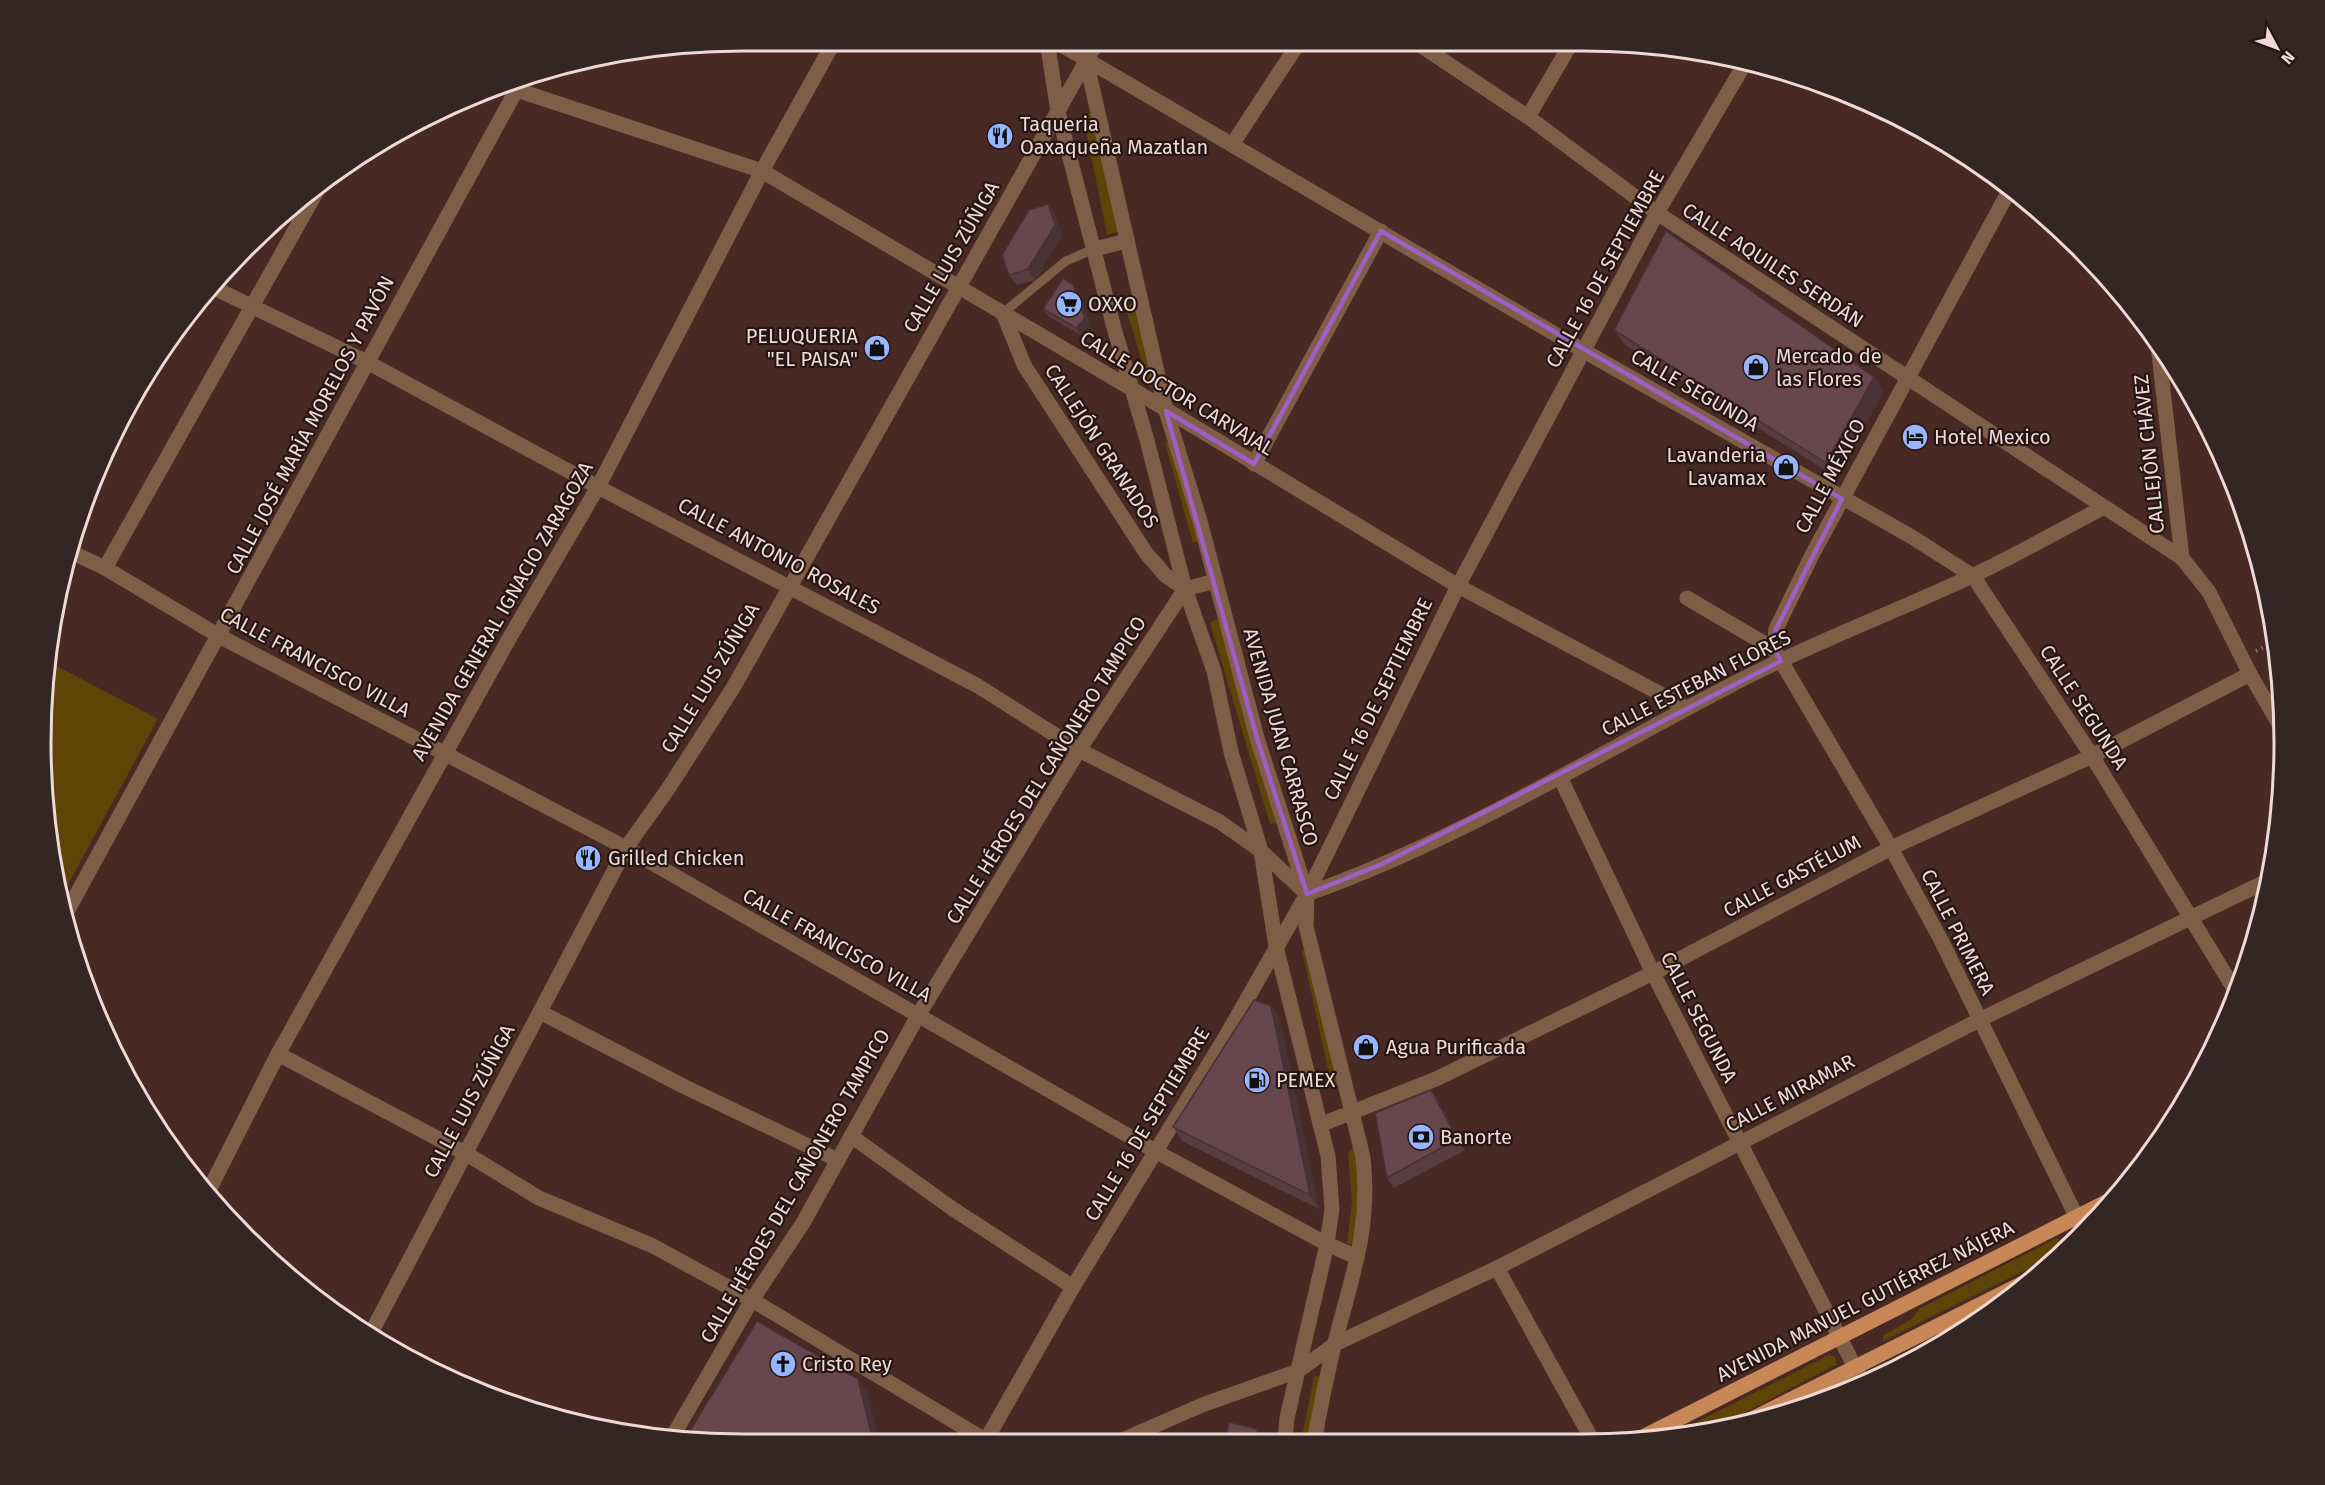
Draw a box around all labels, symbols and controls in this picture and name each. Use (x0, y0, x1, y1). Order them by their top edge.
north arrow (2247, 18, 2307, 78)
text: N (2277, 47, 2299, 68)
place label: Taqueria Oaxaqueña Mazatlan (1020, 112, 1208, 159)
restaurant icon: Taqueria Oaxaqueña Mazatlan (985, 121, 1015, 151)
street label: CALLE 16 DE SEPTIEMBRE (1541, 166, 1669, 372)
street label: CALLE LUIS ZÚÑIGA (898, 177, 1004, 337)
street label: CALLE AQUILES SERDÁN (1678, 197, 1868, 333)
street label: CALLE JOSÉ MARÍA MORELOS Y PAVÓN (221, 272, 399, 578)
supermarket icon: OXXO (1054, 289, 1084, 319)
place label: OXXO (1088, 292, 1137, 316)
place label: PELUQUERIA "EL PAISA" (746, 324, 859, 371)
street label: CALLE DOCTOR CARVAJAL (1076, 326, 1278, 460)
shop icon: PELUQUERIA "EL PAISA" (862, 333, 892, 363)
street label: CALLE SEGUNDA (1627, 344, 1764, 437)
place label: Mercado de las Flores (1776, 344, 1882, 391)
shop icon: Mercado de las Flores (1741, 352, 1771, 382)
street label: CALLEJÓN GRANADOS (1040, 359, 1164, 533)
street label: CALLEJÓN CHÁVEZ (2129, 373, 2169, 535)
street label: CALLE MÉXICO (1790, 415, 1870, 537)
hotel icon: Hotel Mexico (1900, 422, 1930, 452)
place label: Hotel Mexico (1934, 425, 2051, 449)
place label: Lavanderia Lavamax (1666, 443, 1766, 490)
shop icon: Lavanderia Lavamax (1771, 452, 1801, 482)
street label: AVENIDA GENERAL IGNACIO ZARAGOZA (406, 457, 598, 765)
street label: CALLE ANTONIO ROSALES (674, 493, 884, 620)
street label: CALLE 16 DE SEPTIEMBRE (1318, 594, 1438, 804)
street label: CALLE LUIS ZÚÑIGA (656, 598, 764, 757)
street label: CALLE FRANCISCO VILLA (216, 602, 415, 723)
street label: CALLE HÉROES DEL CAÑONERO TAMPICO (941, 612, 1151, 928)
street label: AVENIDA JUAN CARRASCO (1238, 625, 1324, 849)
street label: CALLE ESTEBAN FLORES (1597, 625, 1795, 741)
street label: CALLE SEGUNDA (2035, 640, 2133, 774)
street label: CALLE GASTÉLUM (1719, 830, 1865, 922)
restaurant icon: Grilled Chicken (573, 843, 603, 873)
place label: Grilled Chicken (608, 846, 744, 870)
street label: CALLE PRIMERA (1916, 865, 2000, 999)
street label: CALLE FRANCISCO VILLA (738, 883, 936, 1007)
street label: CALLE SEGUNDA (1656, 948, 1743, 1087)
street label: CALLE LUIS ZÚÑIGA (418, 1020, 520, 1182)
street label: CALLE 16 DE SEPTIEMBRE (1079, 1023, 1215, 1225)
street label: CALLE HÉROES DEL CAÑONERO TAMPICO (695, 1025, 895, 1347)
shop icon: Agua Purificada (1351, 1032, 1381, 1062)
place label: Agua Purificada (1386, 1035, 1526, 1059)
street label: CALLE MIRAMAR (1721, 1049, 1859, 1137)
fuel station icon: PEMEX (1242, 1065, 1272, 1095)
place label: PEMEX (1276, 1068, 1336, 1092)
bank icon: Banorte (1406, 1122, 1436, 1152)
place label: Banorte (1440, 1125, 1512, 1149)
street label: AVENIDA MANUEL GUTIÉRREZ NÁJERA (1712, 1215, 2018, 1387)
church icon: Cristo Rey (768, 1349, 798, 1379)
place label: Cristo Rey (802, 1352, 892, 1376)

